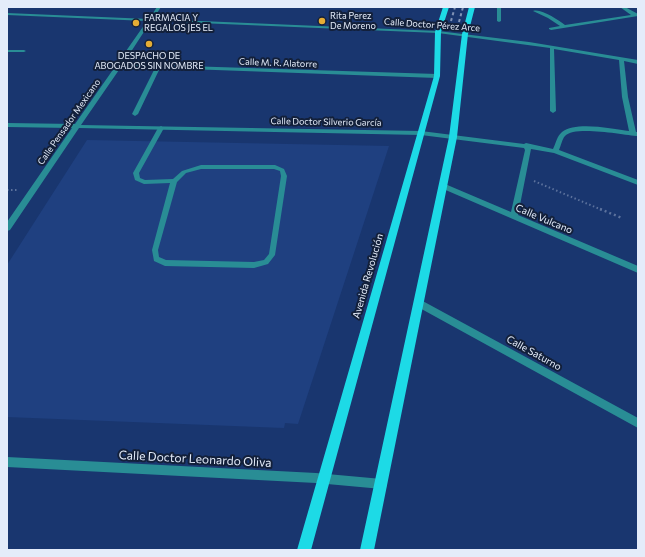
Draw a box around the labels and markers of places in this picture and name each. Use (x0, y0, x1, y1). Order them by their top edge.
place label: Rita Perez De Moreno (330, 11, 376, 32)
place label: FARMACIA Y REGALOS JES EL (144, 13, 213, 34)
marker: Rita Perez De Moreno (317, 16, 327, 26)
marker: FARMACIA Y REGALOS JES EL (131, 18, 141, 28)
marker: DESPACHO DE ABOGADOS SIN NOMBRE (144, 39, 154, 49)
place label: DESPACHO DE ABOGADOS SIN NOMBRE (94, 51, 204, 72)

